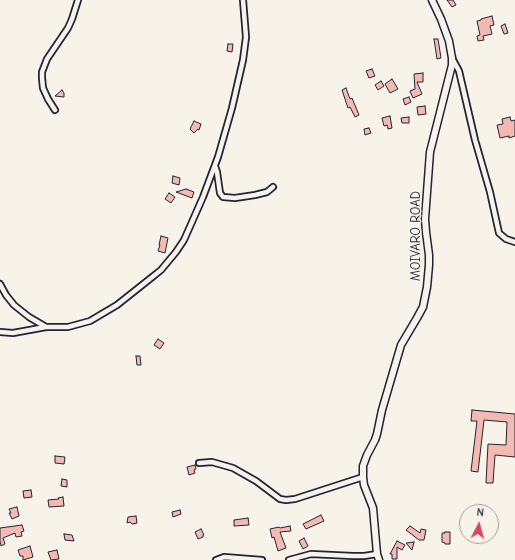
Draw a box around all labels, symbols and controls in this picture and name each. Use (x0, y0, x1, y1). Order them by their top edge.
street label: MOIVARO ROAD (408, 191, 424, 281)
north arrow (459, 504, 499, 544)
text: N (476, 506, 484, 519)

